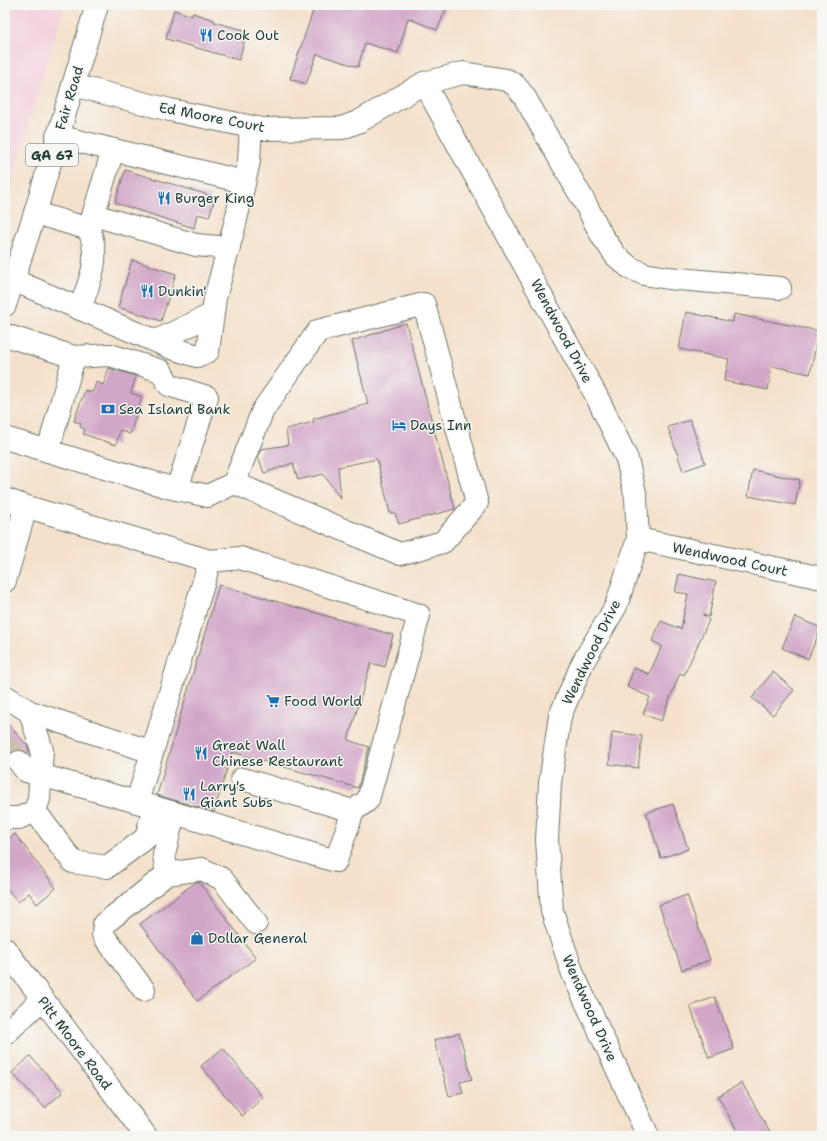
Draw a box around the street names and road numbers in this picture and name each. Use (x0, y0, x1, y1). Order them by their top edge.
street label: Fair Road (51, 64, 87, 132)
street label: Ed Moore Court (157, 98, 267, 136)
road number: GA 67 (26, 144, 78, 166)
street label: Wendwood Drive (527, 276, 597, 386)
street label: Wendwood Court (671, 538, 789, 580)
street label: Wendwood Drive (558, 596, 624, 708)
street label: Wendwood Drive (558, 952, 622, 1064)
street label: Pitt Moore Road (34, 993, 116, 1093)

